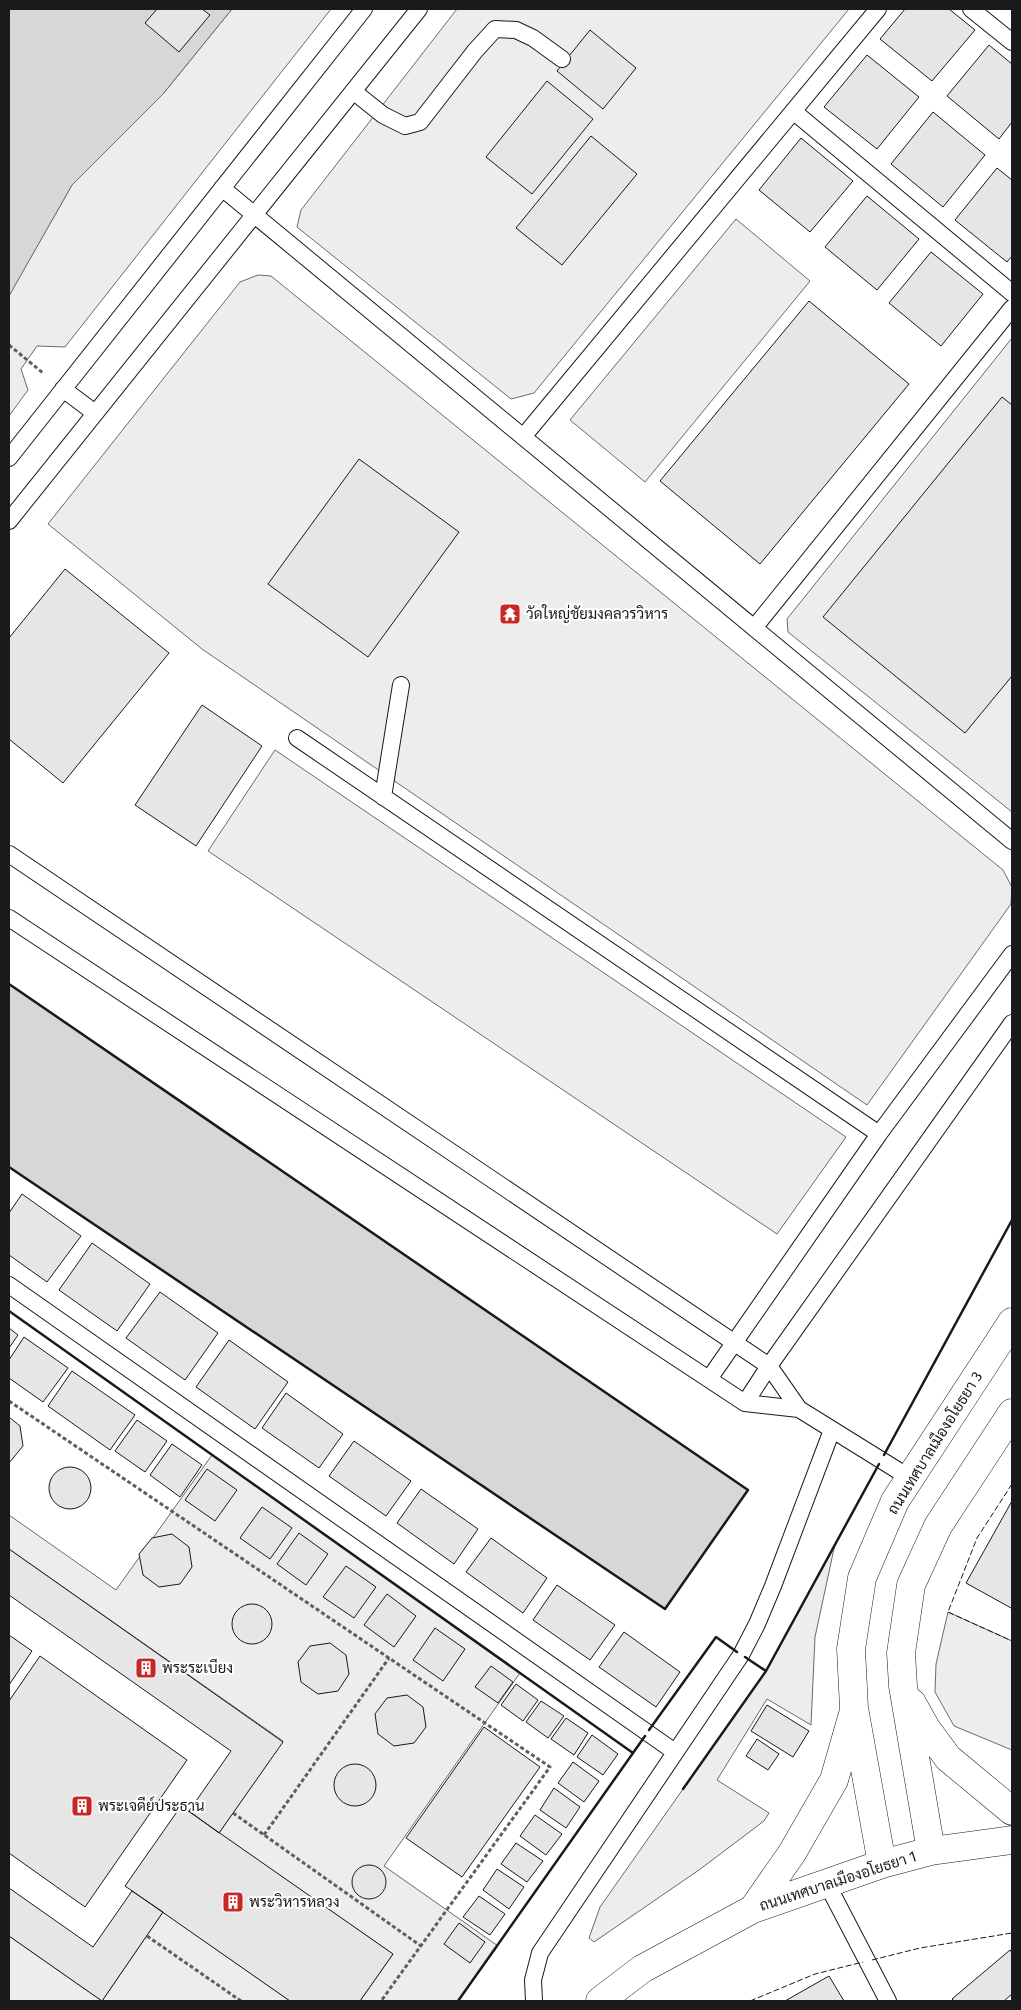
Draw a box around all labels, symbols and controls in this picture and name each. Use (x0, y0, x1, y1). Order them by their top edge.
temple icon: วัดใหญ่ชัยมงคลวรวิหาร (498, 602, 522, 626)
place label: วัดใหญ่ชัยมงคลวรวิหาร (526, 604, 668, 623)
street label: ถนนเทศบาลเมืองอโยธยา 3 (883, 1368, 986, 1518)
building icon: พระระเบียง (134, 1656, 158, 1680)
place label: พระระเบียง (162, 1658, 233, 1677)
building icon: พระเจดีย์ประธาน (70, 1794, 94, 1818)
place label: พระเจดีย์ประธาน (98, 1796, 205, 1815)
street label: ถนนเทศบาลเมืองอโยธยา 1 (757, 1846, 919, 1915)
building icon: พระวิหารหลวง (221, 1890, 245, 1914)
place label: พระวิหารหลวง (249, 1893, 340, 1911)

